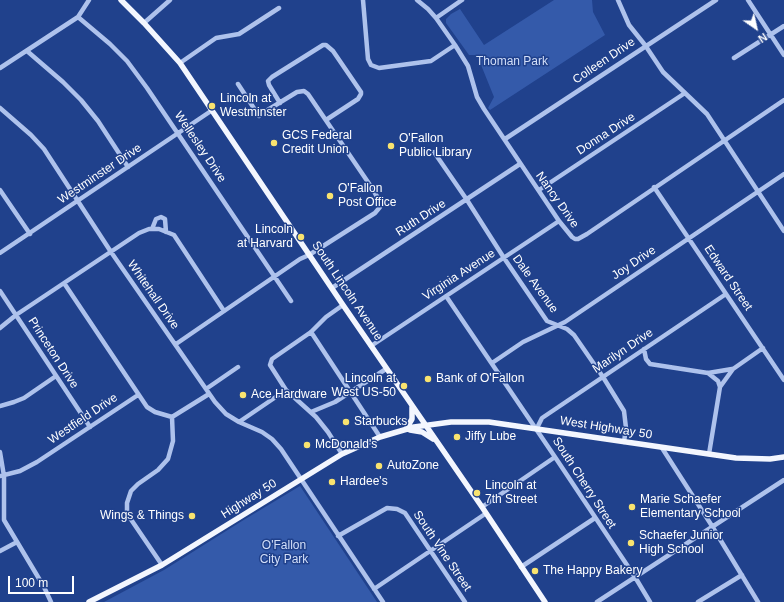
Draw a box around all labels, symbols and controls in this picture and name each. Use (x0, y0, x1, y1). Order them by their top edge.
north arrow (736, 8, 776, 48)
text: N (756, 31, 769, 45)
street label: Colleen Drive (570, 35, 638, 87)
park label: Thoman Park (476, 55, 548, 69)
place label: Lincoln at Westminster (220, 92, 286, 120)
marker: Lincoln at Westminster (207, 101, 217, 111)
street label: Wellesley Drive (171, 109, 229, 185)
street label: Donna Drive (574, 110, 638, 158)
place label: GCS Federal Credit Union (282, 129, 352, 157)
place label: O'Fallon Public Library (399, 132, 472, 160)
marker: GCS Federal Credit Union (269, 138, 279, 148)
street label: Westminster Drive (55, 141, 145, 207)
marker: O'Fallon Public Library (386, 141, 396, 151)
street label: Nancy Drive (532, 169, 582, 231)
place label: O'Fallon Post Office (338, 182, 396, 210)
marker: O'Fallon Post Office (325, 191, 335, 201)
street label: Ruth Drive (393, 197, 449, 239)
place label: Lincoln at Harvard (237, 223, 293, 251)
marker: Lincoln at Harvard (296, 232, 306, 242)
street label: South Lincoln Avenue (308, 239, 386, 343)
street label: Edward Street (701, 242, 755, 314)
street label: Joy Drive (609, 243, 659, 283)
street label: Virginia Avenue (420, 246, 498, 304)
street label: Dale Avenue (509, 252, 561, 316)
street label: Whitehall Drive (124, 258, 182, 332)
street label: Princeton Drive (25, 315, 81, 391)
street label: Marilyn Drive (590, 325, 656, 377)
place label: Lincoln at West US-50 (332, 372, 396, 400)
place label: Bank of O'Fallon (436, 372, 524, 386)
marker: Bank of O'Fallon (423, 374, 433, 384)
marker: Lincoln at West US-50 (399, 381, 409, 391)
place label: Ace Hardware (251, 388, 327, 402)
marker: Ace Hardware (238, 390, 248, 400)
street label: Westfield Drive (46, 391, 120, 447)
street label: West Highway 50 (559, 414, 653, 442)
place label: Starbucks (354, 415, 407, 429)
marker: Starbucks (341, 417, 351, 427)
place label: Jiffy Lube (465, 430, 516, 444)
marker: Jiffy Lube (452, 432, 462, 442)
street label: South Cherry Street (549, 435, 619, 531)
place label: McDonald's (315, 438, 377, 452)
marker: McDonald's (302, 440, 312, 450)
place label: AutoZone (387, 459, 439, 473)
marker: AutoZone (374, 461, 384, 471)
place label: Hardee's (340, 475, 388, 489)
street label: Highway 50 (219, 476, 279, 522)
marker: Hardee's (327, 477, 337, 487)
place label: Lincoln at 7th Street (485, 479, 537, 507)
marker: Lincoln at 7th Street (472, 488, 482, 498)
place label: Marie Schaefer Elementary School (640, 493, 741, 521)
marker: Marie Schaefer Elementary School (627, 502, 637, 512)
street label: South Vine Street (410, 508, 474, 594)
place label: Wings & Things (100, 509, 184, 523)
marker: Wings & Things (187, 511, 197, 521)
place label: Schaefer Junior High School (639, 529, 723, 557)
marker: Schaefer Junior High School (626, 538, 636, 548)
park label: O'Fallon City Park (260, 539, 308, 567)
place label: The Happy Bakery (543, 564, 642, 578)
marker: The Happy Bakery (530, 566, 540, 576)
scale bar (10, 568, 76, 594)
text: 100 m (15, 576, 48, 590)

